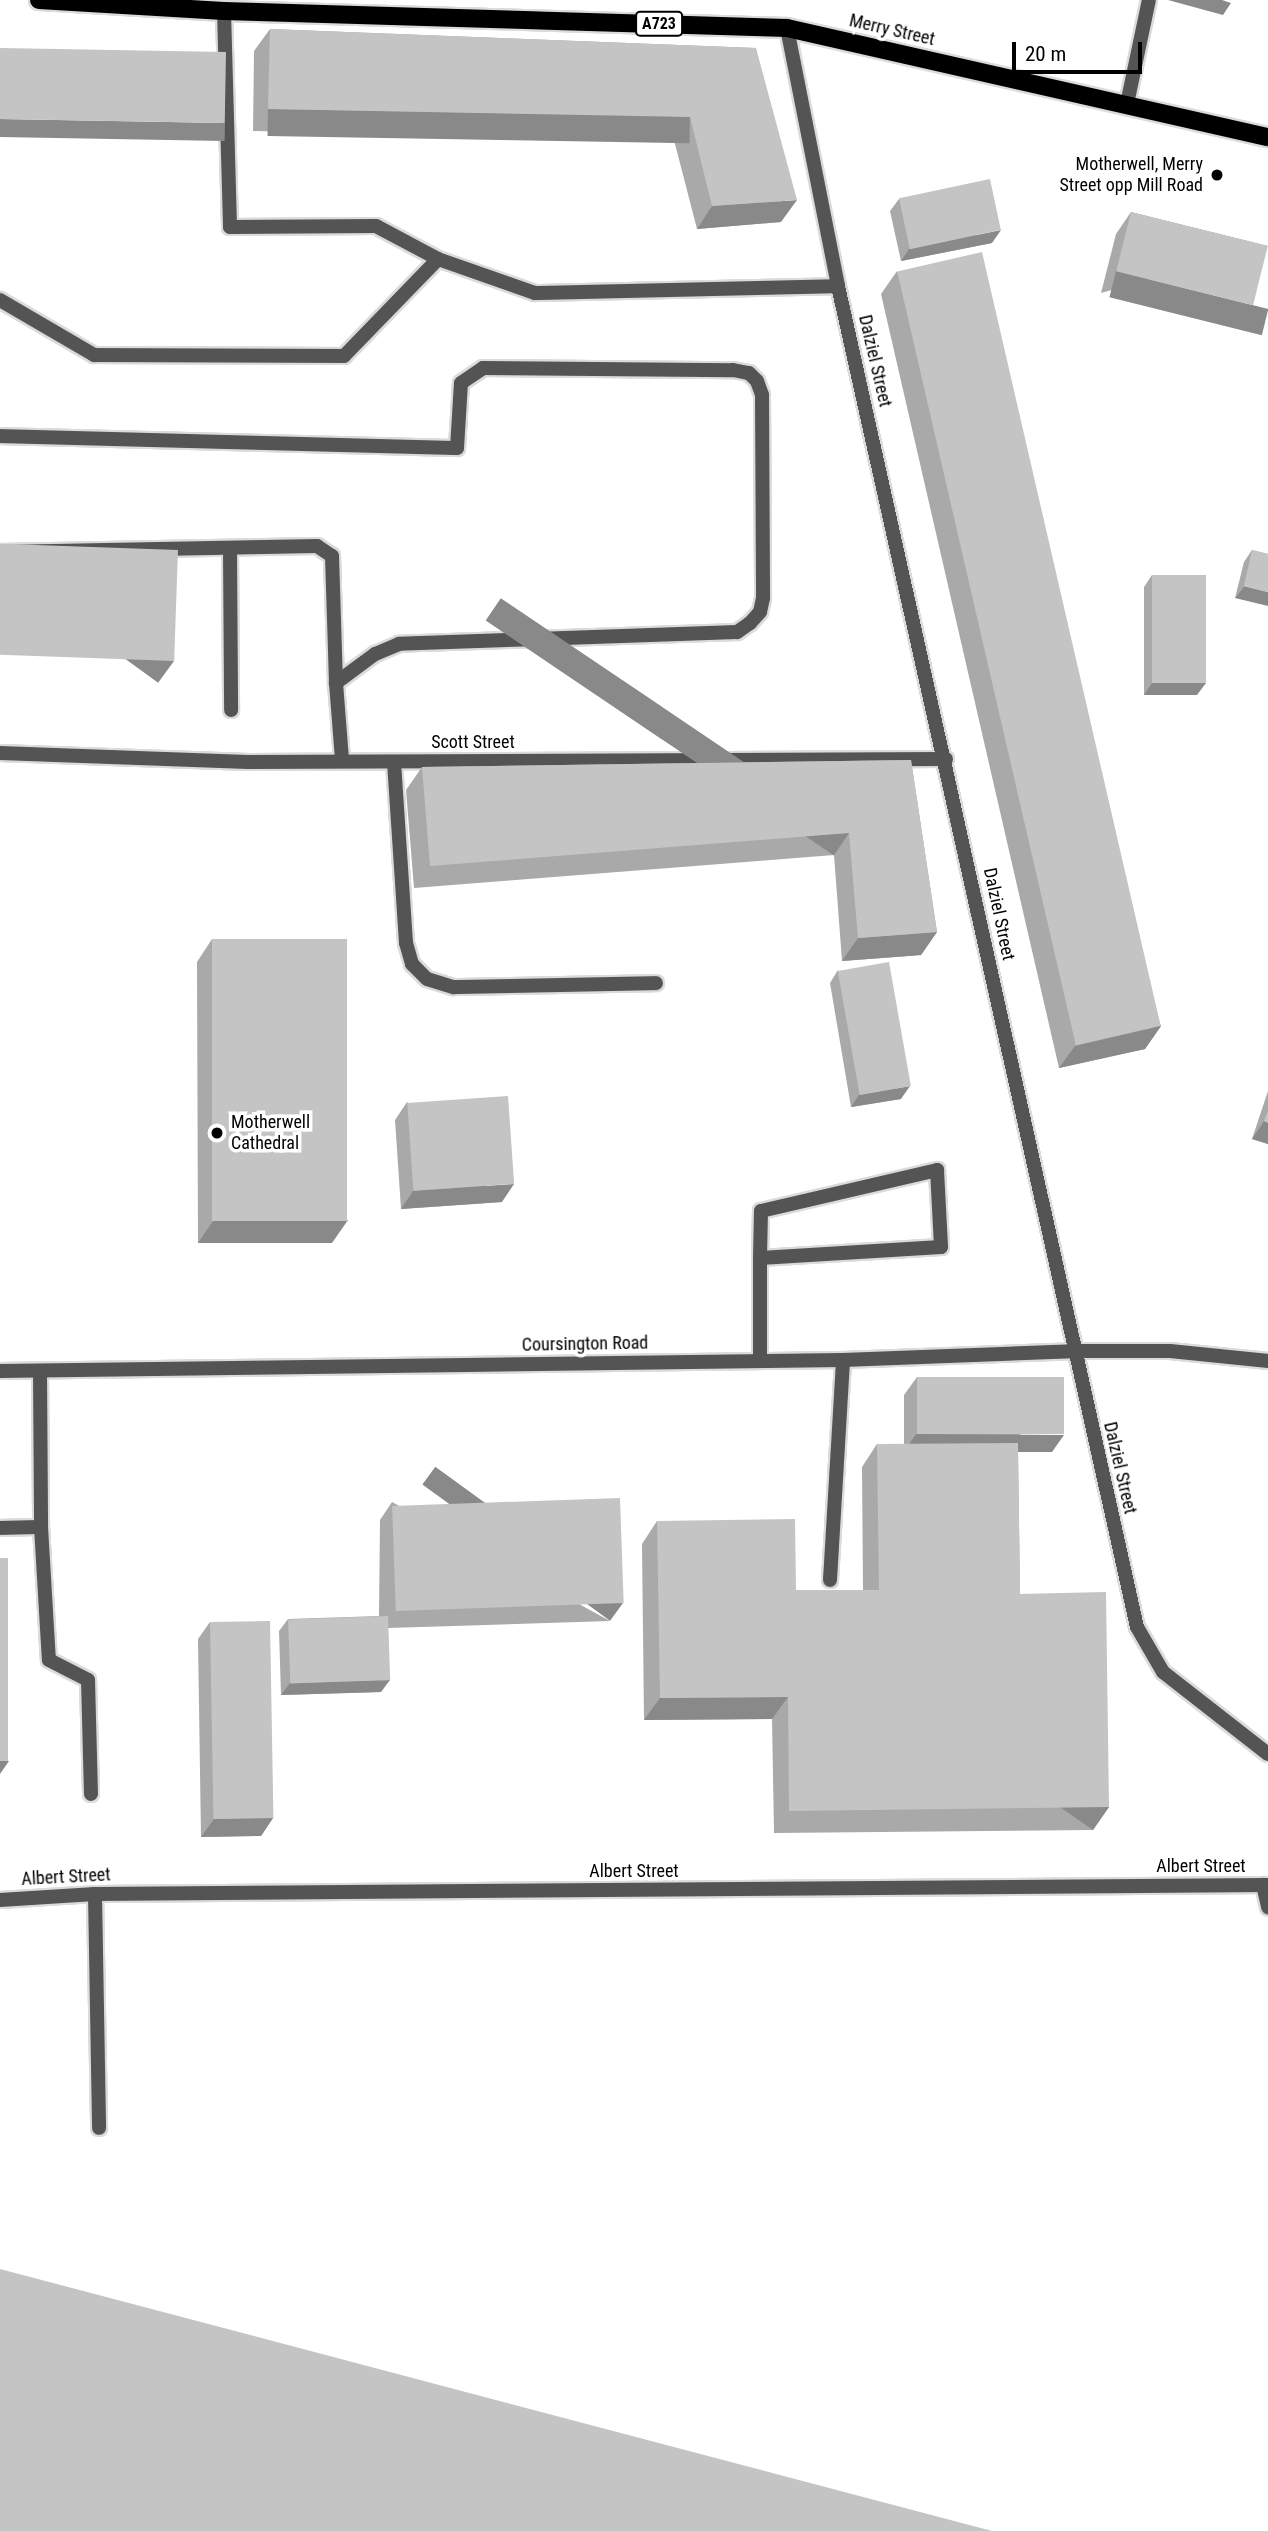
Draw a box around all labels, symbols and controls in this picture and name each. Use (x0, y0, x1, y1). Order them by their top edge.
street label: Merry Street (847, 10, 937, 50)
road number: A723 (634, 12, 684, 36)
scale bar (1016, 28, 1146, 72)
text: 20 m (1025, 42, 1066, 66)
place label: Motherwell, Merry Street opp Mill Road (1060, 154, 1203, 196)
marker: Motherwell, Merry Street opp Mill Road (1209, 167, 1225, 183)
street label: Dalziel Street (854, 313, 896, 409)
street label: Scott Street (431, 731, 515, 753)
street label: Dalziel Street (979, 866, 1019, 962)
place label: Motherwell Cathedral (231, 1112, 310, 1154)
marker: Motherwell Cathedral (209, 1125, 225, 1141)
street label: Coursington Road (522, 1332, 648, 1356)
street label: Dalziel Street (1099, 1420, 1141, 1516)
street label: Albert Street (1156, 1855, 1246, 1877)
street label: Albert Street (589, 1860, 679, 1882)
street label: Albert Street (21, 1864, 111, 1890)

